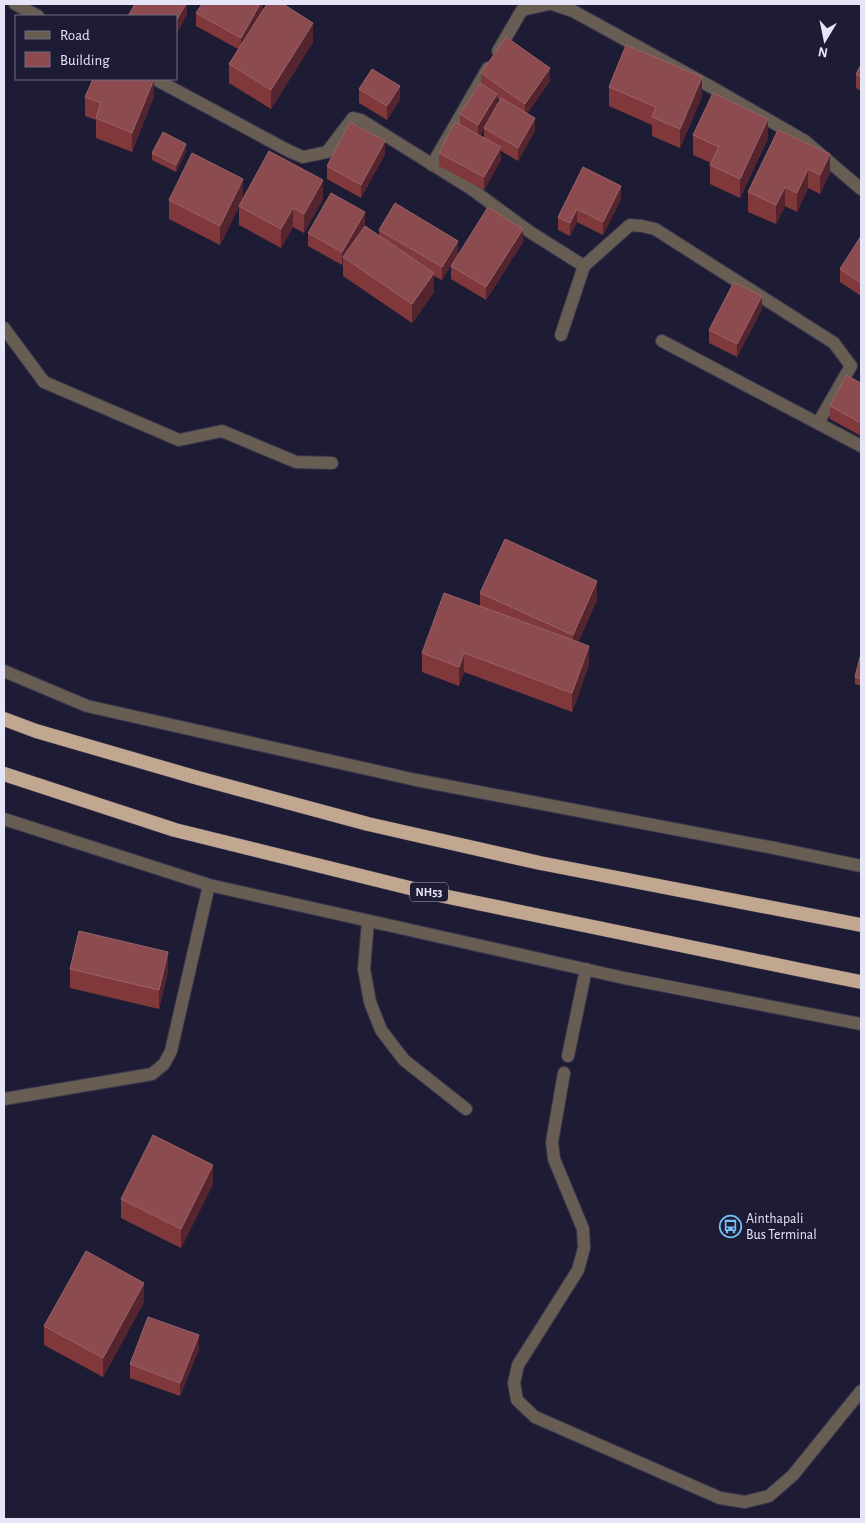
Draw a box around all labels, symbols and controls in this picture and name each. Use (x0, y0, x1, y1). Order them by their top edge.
legend (15, 15, 178, 80)
north arrow (800, 15, 850, 65)
text: Road (60, 28, 90, 43)
text: N (817, 44, 829, 60)
text: Building (60, 53, 110, 68)
road number: NH53 (410, 882, 448, 902)
place label: Ainthapali Bus Terminal (746, 1212, 817, 1242)
bus stop icon: Ainthapali Bus Terminal (718, 1215, 742, 1239)

